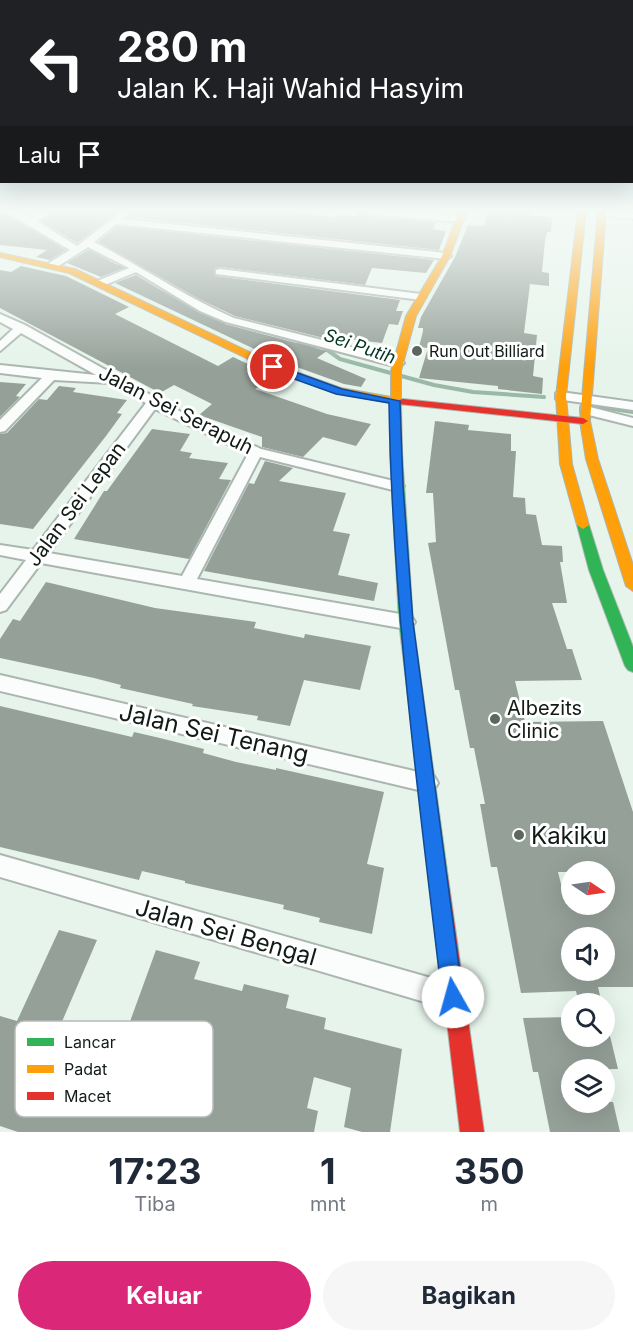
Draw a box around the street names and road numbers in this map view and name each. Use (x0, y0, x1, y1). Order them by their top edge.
street label: Jalan Sei Serapuh (95, 361, 257, 459)
street label: Jalan Sei Lepan (21, 437, 131, 571)
street label: Jalan Sei Tenang (116, 697, 312, 769)
street label: Jalan Sei Bengal (132, 892, 320, 972)

